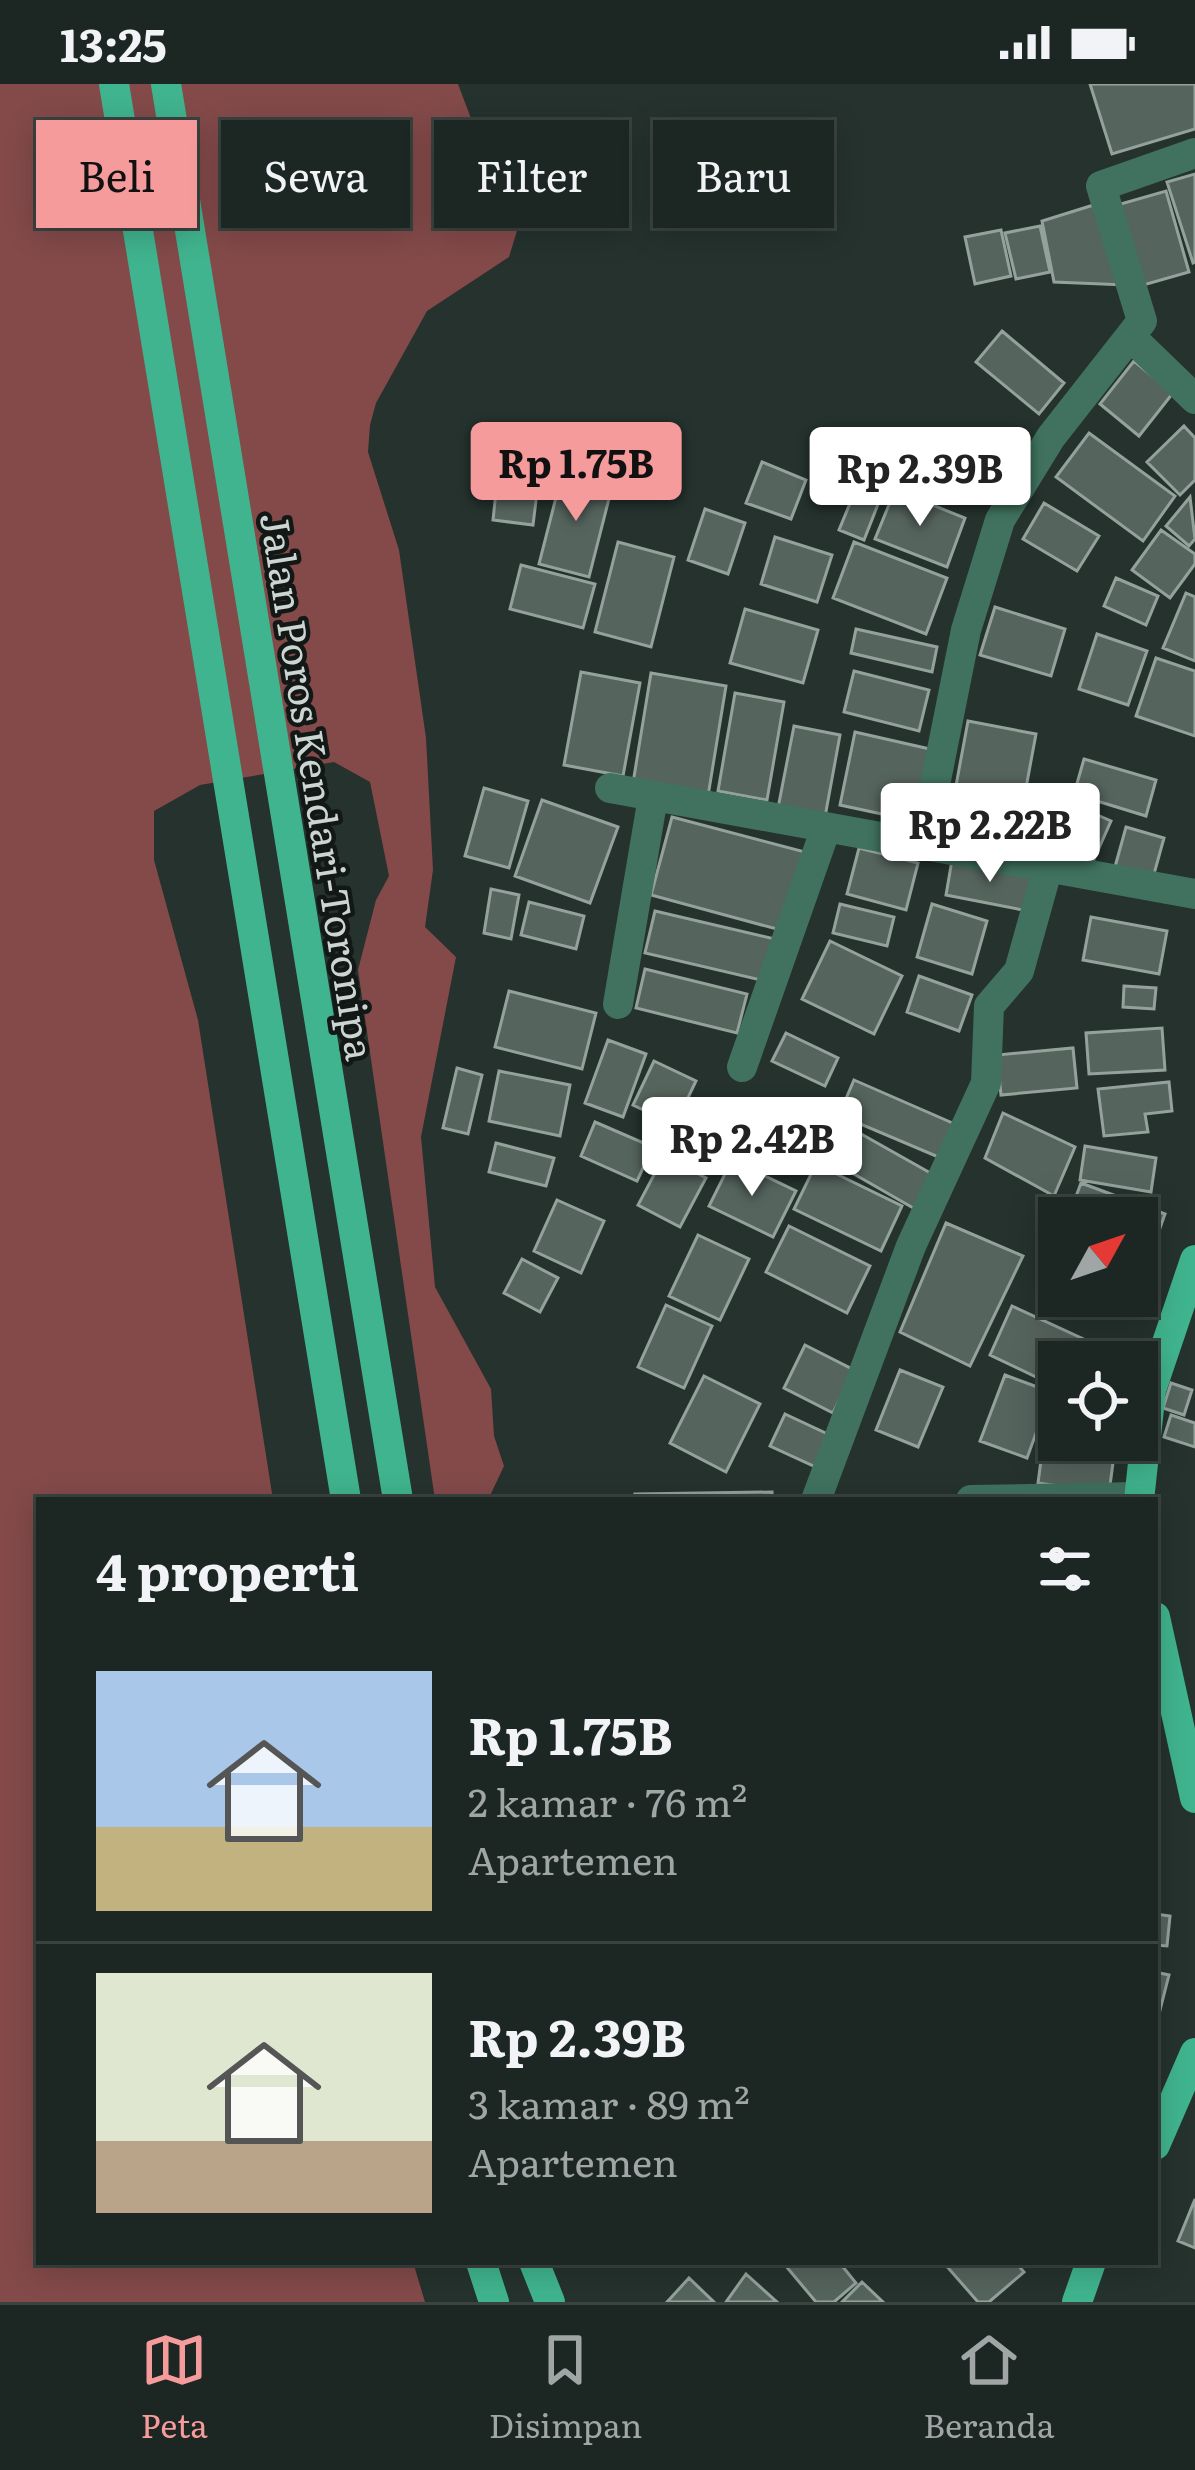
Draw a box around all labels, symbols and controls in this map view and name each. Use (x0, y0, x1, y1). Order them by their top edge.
text: 13:25 (60, 9, 167, 76)
chip: Beli (36, 120, 197, 228)
chip: Sewa (221, 120, 410, 228)
chip: Filter (434, 120, 629, 228)
chip: Baru (653, 120, 834, 228)
pin: Rp 1.75B (452, 422, 700, 524)
pin: Rp 2.39B (796, 427, 1044, 529)
text: Rp 1.75B (498, 432, 654, 490)
text: Rp 2.39B (837, 437, 1003, 495)
street label: Jalan Poros Kendari-Toronipa (248, 508, 392, 1064)
pin: Rp 2.22B (866, 783, 1114, 885)
text: Rp 2.22B (908, 793, 1072, 851)
pin: Rp 2.42B (628, 1097, 876, 1199)
text: Rp 2.42B (669, 1107, 835, 1165)
north arrow (1038, 1197, 1158, 1317)
map controls (1038, 1197, 1158, 1461)
button: locate (1038, 1341, 1158, 1461)
text: 4 properti (96, 1531, 359, 1607)
icon: filters (1032, 1536, 1098, 1602)
text: Rp 1.75B (468, 1695, 673, 1771)
icon: home (192, 1719, 336, 1863)
text: 2 kamar · 76 m² (468, 1771, 747, 1829)
text: Apartemen (468, 1829, 678, 1887)
text: Rp 2.39B (468, 1997, 686, 2073)
icon: home (192, 2021, 336, 2165)
text: 3 kamar · 89 m² (468, 2073, 750, 2131)
text: Apartemen (468, 2131, 678, 2189)
tab: Peta (140, 2327, 208, 2448)
tab: Disimpan (489, 2327, 642, 2448)
tab: Beranda (923, 2327, 1054, 2448)

